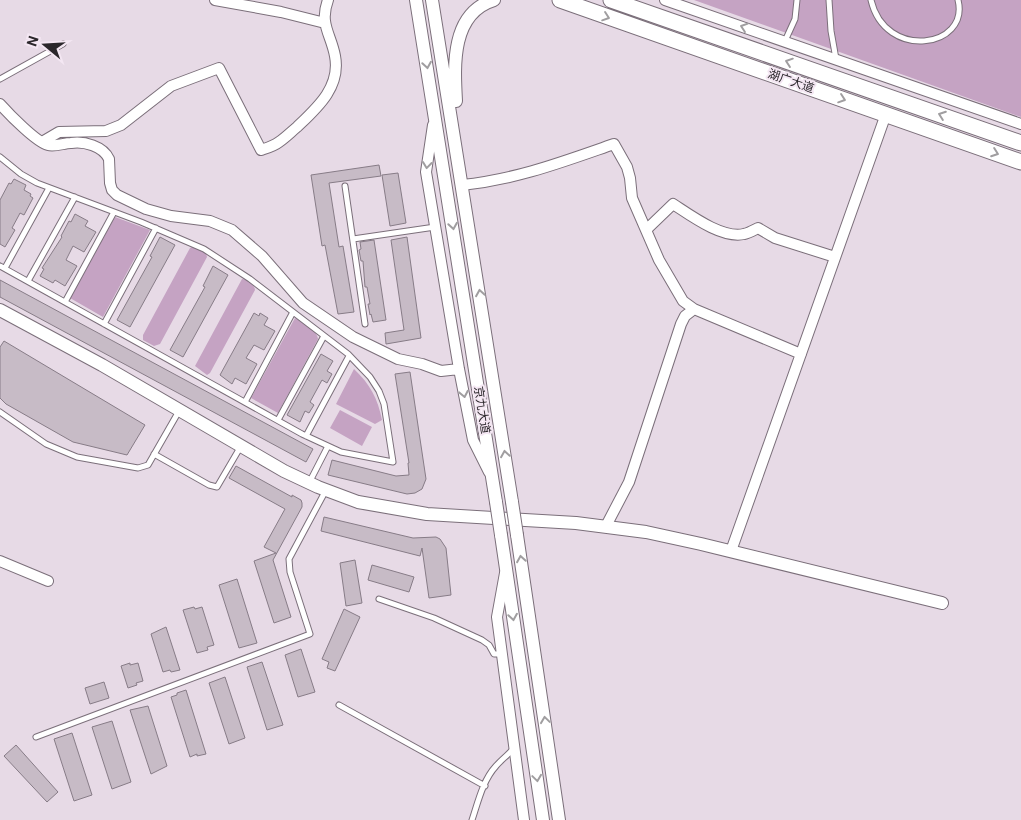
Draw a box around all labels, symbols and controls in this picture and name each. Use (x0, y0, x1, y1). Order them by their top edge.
one-way arrow (601, 11, 609, 21)
north arrow (20, 20, 70, 70)
one-way arrow (740, 23, 748, 33)
text: N (23, 34, 42, 48)
one-way arrow (785, 57, 793, 67)
one-way arrow (421, 61, 431, 70)
street label: 湖广大道 (766, 67, 816, 95)
one-way arrow (837, 93, 846, 103)
one-way arrow (938, 111, 947, 121)
one-way arrow (990, 147, 999, 157)
one-way arrow (423, 160, 433, 169)
one-way arrow (447, 221, 457, 230)
one-way arrow (475, 289, 485, 297)
street label: 京九大道 (471, 385, 493, 435)
one-way arrow (458, 390, 468, 398)
one-way arrow (500, 449, 510, 458)
one-way arrow (516, 555, 526, 563)
one-way arrow (508, 613, 518, 622)
one-way arrow (540, 715, 550, 724)
one-way arrow (531, 774, 541, 782)

